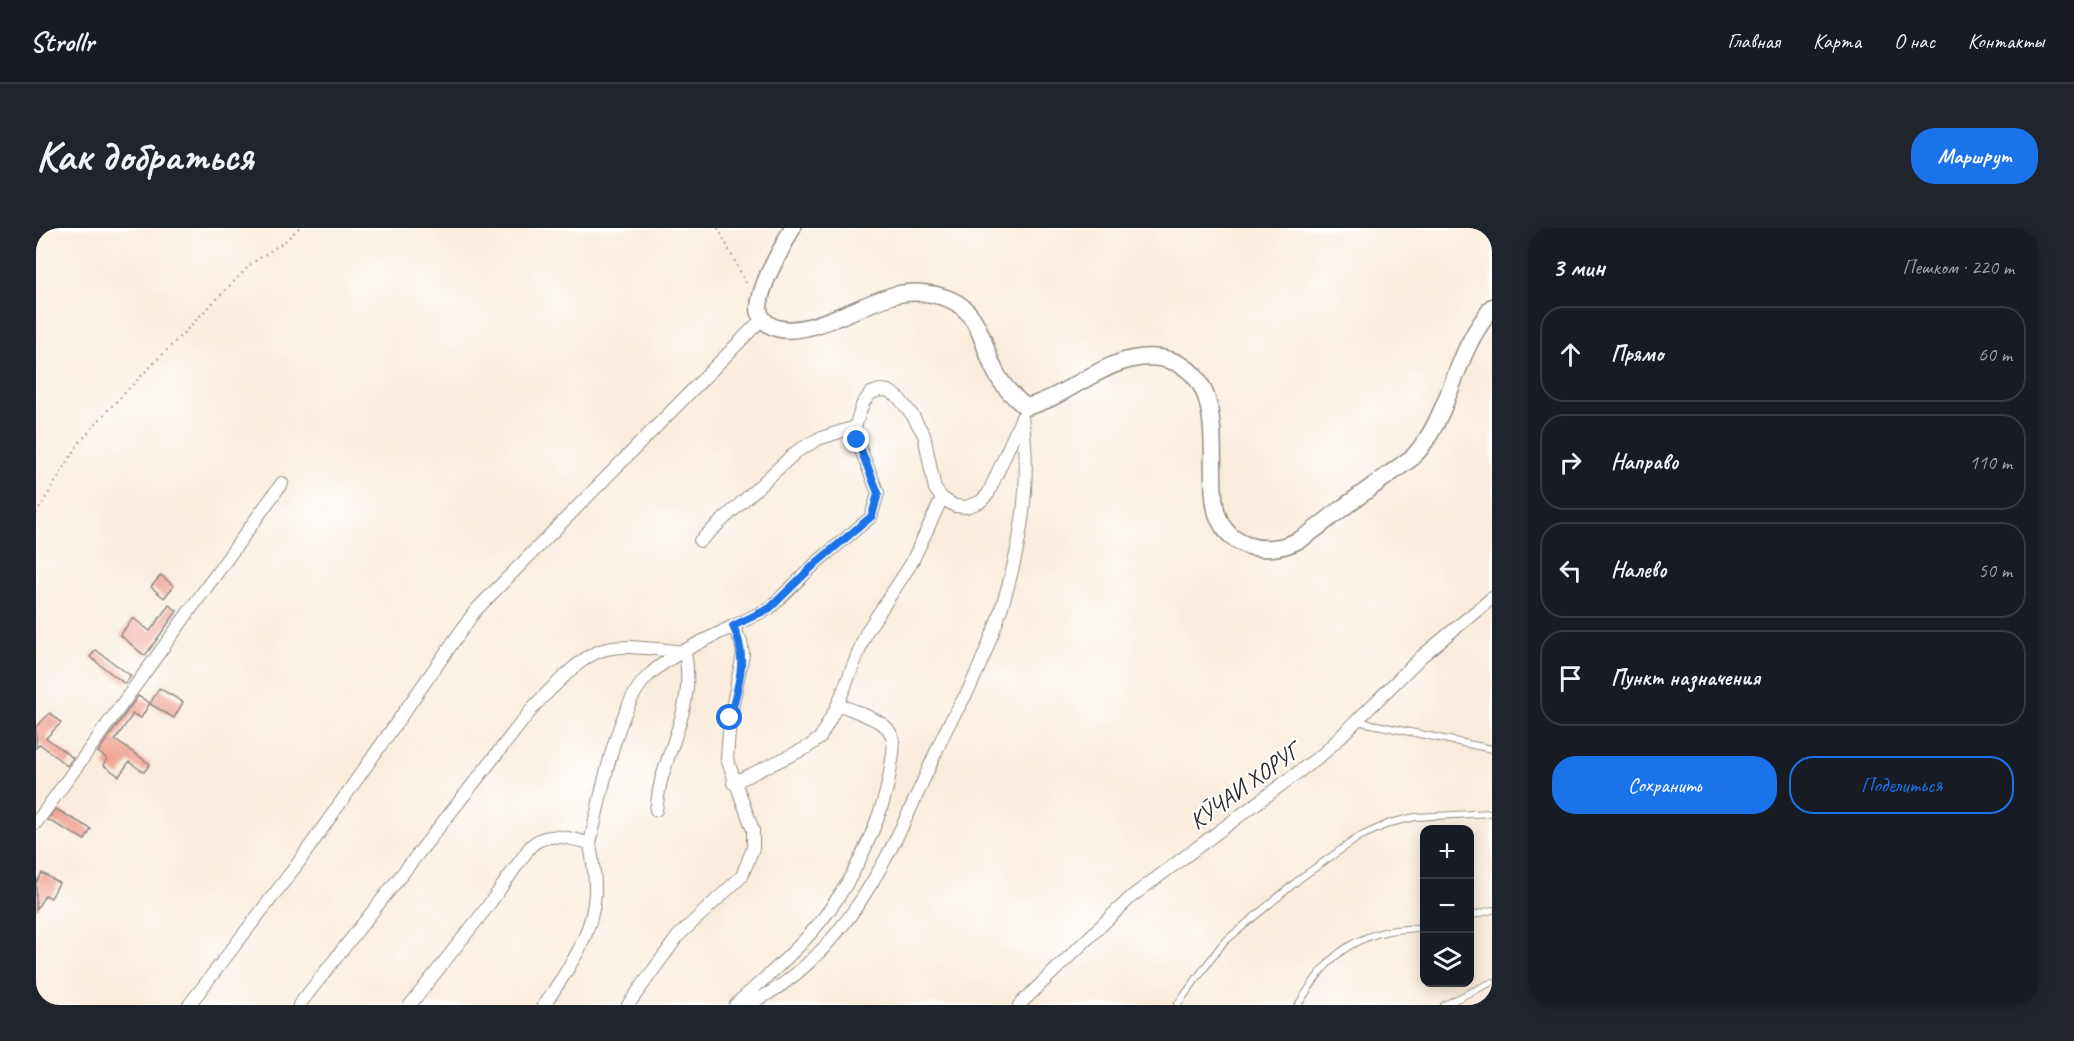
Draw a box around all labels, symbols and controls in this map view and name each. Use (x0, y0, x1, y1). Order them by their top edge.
text: Strollr (30, 24, 94, 59)
text: Главная (1727, 28, 1780, 54)
text: Карта (1813, 28, 1861, 54)
text: О нас (1894, 28, 1935, 54)
text: Контакты (1968, 28, 2044, 54)
button: Маршрут (1911, 128, 2038, 184)
text: Как добраться (36, 130, 253, 183)
text: 3 мин (1552, 251, 1605, 284)
text: Пешком · 220 m (1902, 255, 2014, 280)
icon: ahead (1554, 338, 1587, 371)
text: Прямо (1611, 340, 1663, 368)
text: 60 m (1978, 342, 2012, 367)
route end (843, 426, 869, 452)
icon: right (1554, 446, 1587, 479)
text: Направо (1611, 448, 1678, 476)
text: 110 m (1969, 450, 2012, 475)
icon: left (1554, 554, 1587, 587)
text: Налево (1611, 556, 1667, 584)
text: 50 m (1978, 558, 2012, 583)
icon: arrive (1554, 662, 1587, 695)
text: Пункт назначения (1611, 664, 1760, 692)
route start (716, 704, 742, 730)
street label: КӮЧАИ ХОРУГ (1183, 733, 1309, 836)
button: Сохранить (1552, 756, 1777, 814)
button: Поделиться (1789, 756, 2014, 814)
map controls (1420, 825, 1474, 987)
button: + (1420, 825, 1474, 879)
button: − (1420, 879, 1474, 933)
button: layers (1420, 933, 1474, 987)

